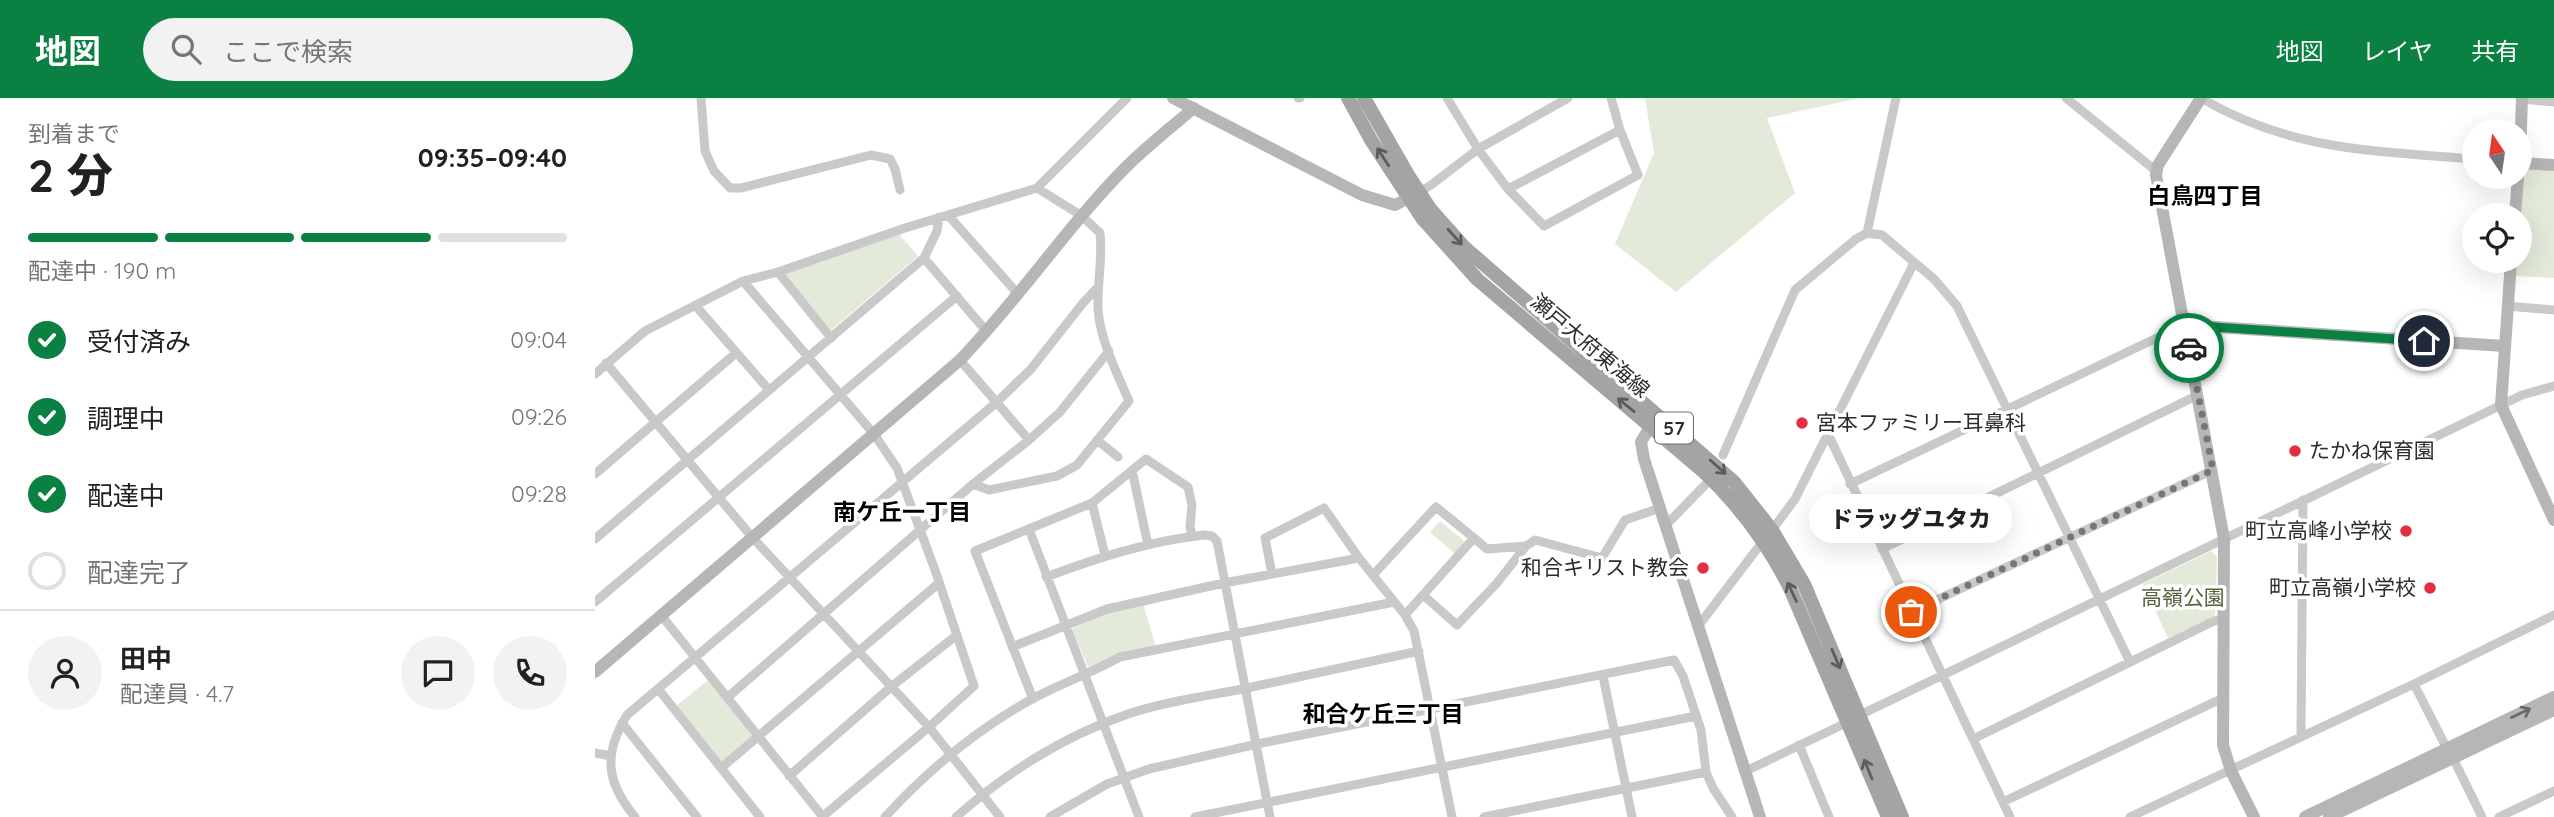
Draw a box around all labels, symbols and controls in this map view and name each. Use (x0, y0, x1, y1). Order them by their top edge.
search box (143, 18, 633, 81)
text: 地図 (35, 30, 101, 71)
icon: search (167, 30, 205, 68)
text: ここで検索 (223, 35, 353, 68)
text: 地図 (2276, 36, 2324, 66)
text: レイヤ (2362, 36, 2433, 66)
text: 共有 (2471, 36, 2519, 66)
text: 到着まで (28, 119, 120, 148)
north arrow (2462, 119, 2532, 189)
map controls (2462, 119, 2532, 273)
text: 09:35–09:40 (418, 141, 567, 174)
text: 2 分 (28, 146, 113, 204)
one-way arrow (1375, 148, 1389, 168)
district label: 白鳥四丁目 (2148, 181, 2263, 210)
button: locate (2462, 203, 2532, 273)
one-way arrow (1447, 228, 1463, 246)
text: 配達中 · 190 m (28, 256, 176, 285)
street label: 瀬戸大府東海線 (1526, 288, 1655, 402)
pin (2394, 311, 2454, 371)
courier (2154, 313, 2224, 383)
icon: check (28, 321, 66, 359)
icon: home (2405, 322, 2443, 360)
text: 受付済み (87, 325, 191, 358)
text: 09:04 (510, 325, 567, 354)
icon: car (2170, 329, 2208, 367)
one-way arrow (1618, 397, 1636, 413)
icon: check (28, 398, 66, 436)
text: 調理中 (87, 402, 165, 435)
text: 09:26 (511, 402, 567, 431)
place label: 宮本ファミリー耳鼻科 (1816, 409, 2026, 435)
road number: 57 (1655, 412, 1693, 444)
marker: 宮本ファミリー耳鼻科 (1794, 415, 1810, 431)
place label: たかね保育園 (2309, 437, 2435, 463)
marker: たかね保育園 (2287, 443, 2303, 459)
one-way arrow (1709, 459, 1726, 476)
icon: check (28, 475, 66, 513)
text: 配達中 (87, 479, 165, 512)
text: 09:28 (511, 479, 567, 508)
callout: ドラッグユタカ (1809, 493, 2013, 542)
district label: 南ケ丘一丁目 (833, 497, 971, 526)
text: ドラッグユタカ (1830, 504, 1991, 533)
place label: 町立高峰小学校 (2245, 517, 2392, 543)
marker: 町立高峰小学校 (2398, 523, 2414, 539)
place label: 和合キリスト教会 (1521, 554, 1689, 580)
text: 配達完了 (87, 556, 191, 589)
marker: 和合キリスト教会 (1695, 560, 1711, 576)
place label: 町立高嶺小学校 (2269, 574, 2416, 600)
marker: 町立高嶺小学校 (2422, 580, 2438, 596)
one-way arrow (1785, 582, 1798, 603)
pin (1881, 582, 1941, 642)
park label: 高嶺公園 (2141, 584, 2225, 610)
icon: bag (1892, 593, 1930, 631)
button: person (28, 636, 102, 710)
button: chat (401, 636, 475, 710)
button: phone (493, 636, 567, 710)
text: 田中 (120, 642, 172, 675)
one-way arrow (1830, 648, 1843, 669)
text: 配達員 · 4.7 (120, 679, 234, 708)
district label: 和合ケ丘三丁目 (1303, 699, 1464, 728)
one-way arrow (2509, 706, 2531, 719)
one-way arrow (1861, 759, 1874, 781)

